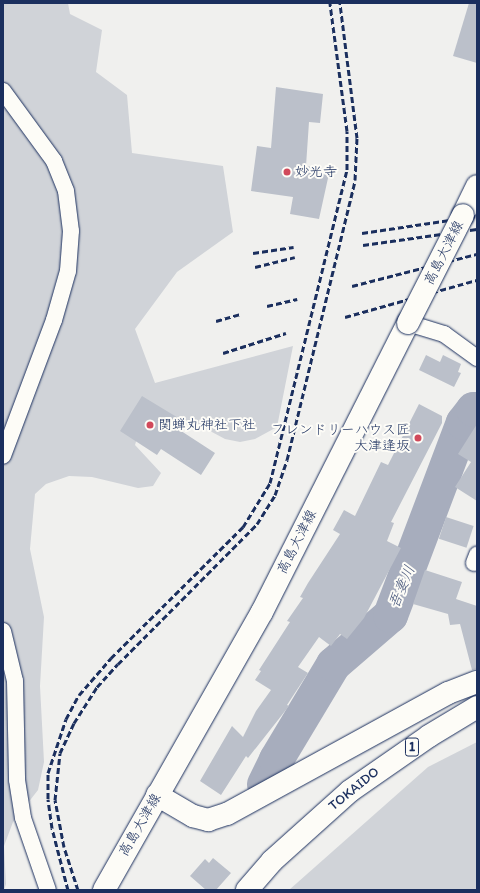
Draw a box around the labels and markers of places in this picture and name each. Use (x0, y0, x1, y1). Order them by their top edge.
place label: 妙光寺 (295, 164, 337, 180)
marker: 妙光寺 (282, 167, 292, 177)
place label: 関蝉丸神社下社 (158, 417, 256, 433)
marker: 関蝉丸神社下社 (145, 420, 155, 430)
place label: フレンドリーハウス匠 大津逢坂 (270, 422, 410, 454)
marker: フレンドリーハウス匠 大津逢坂 (413, 433, 423, 443)

